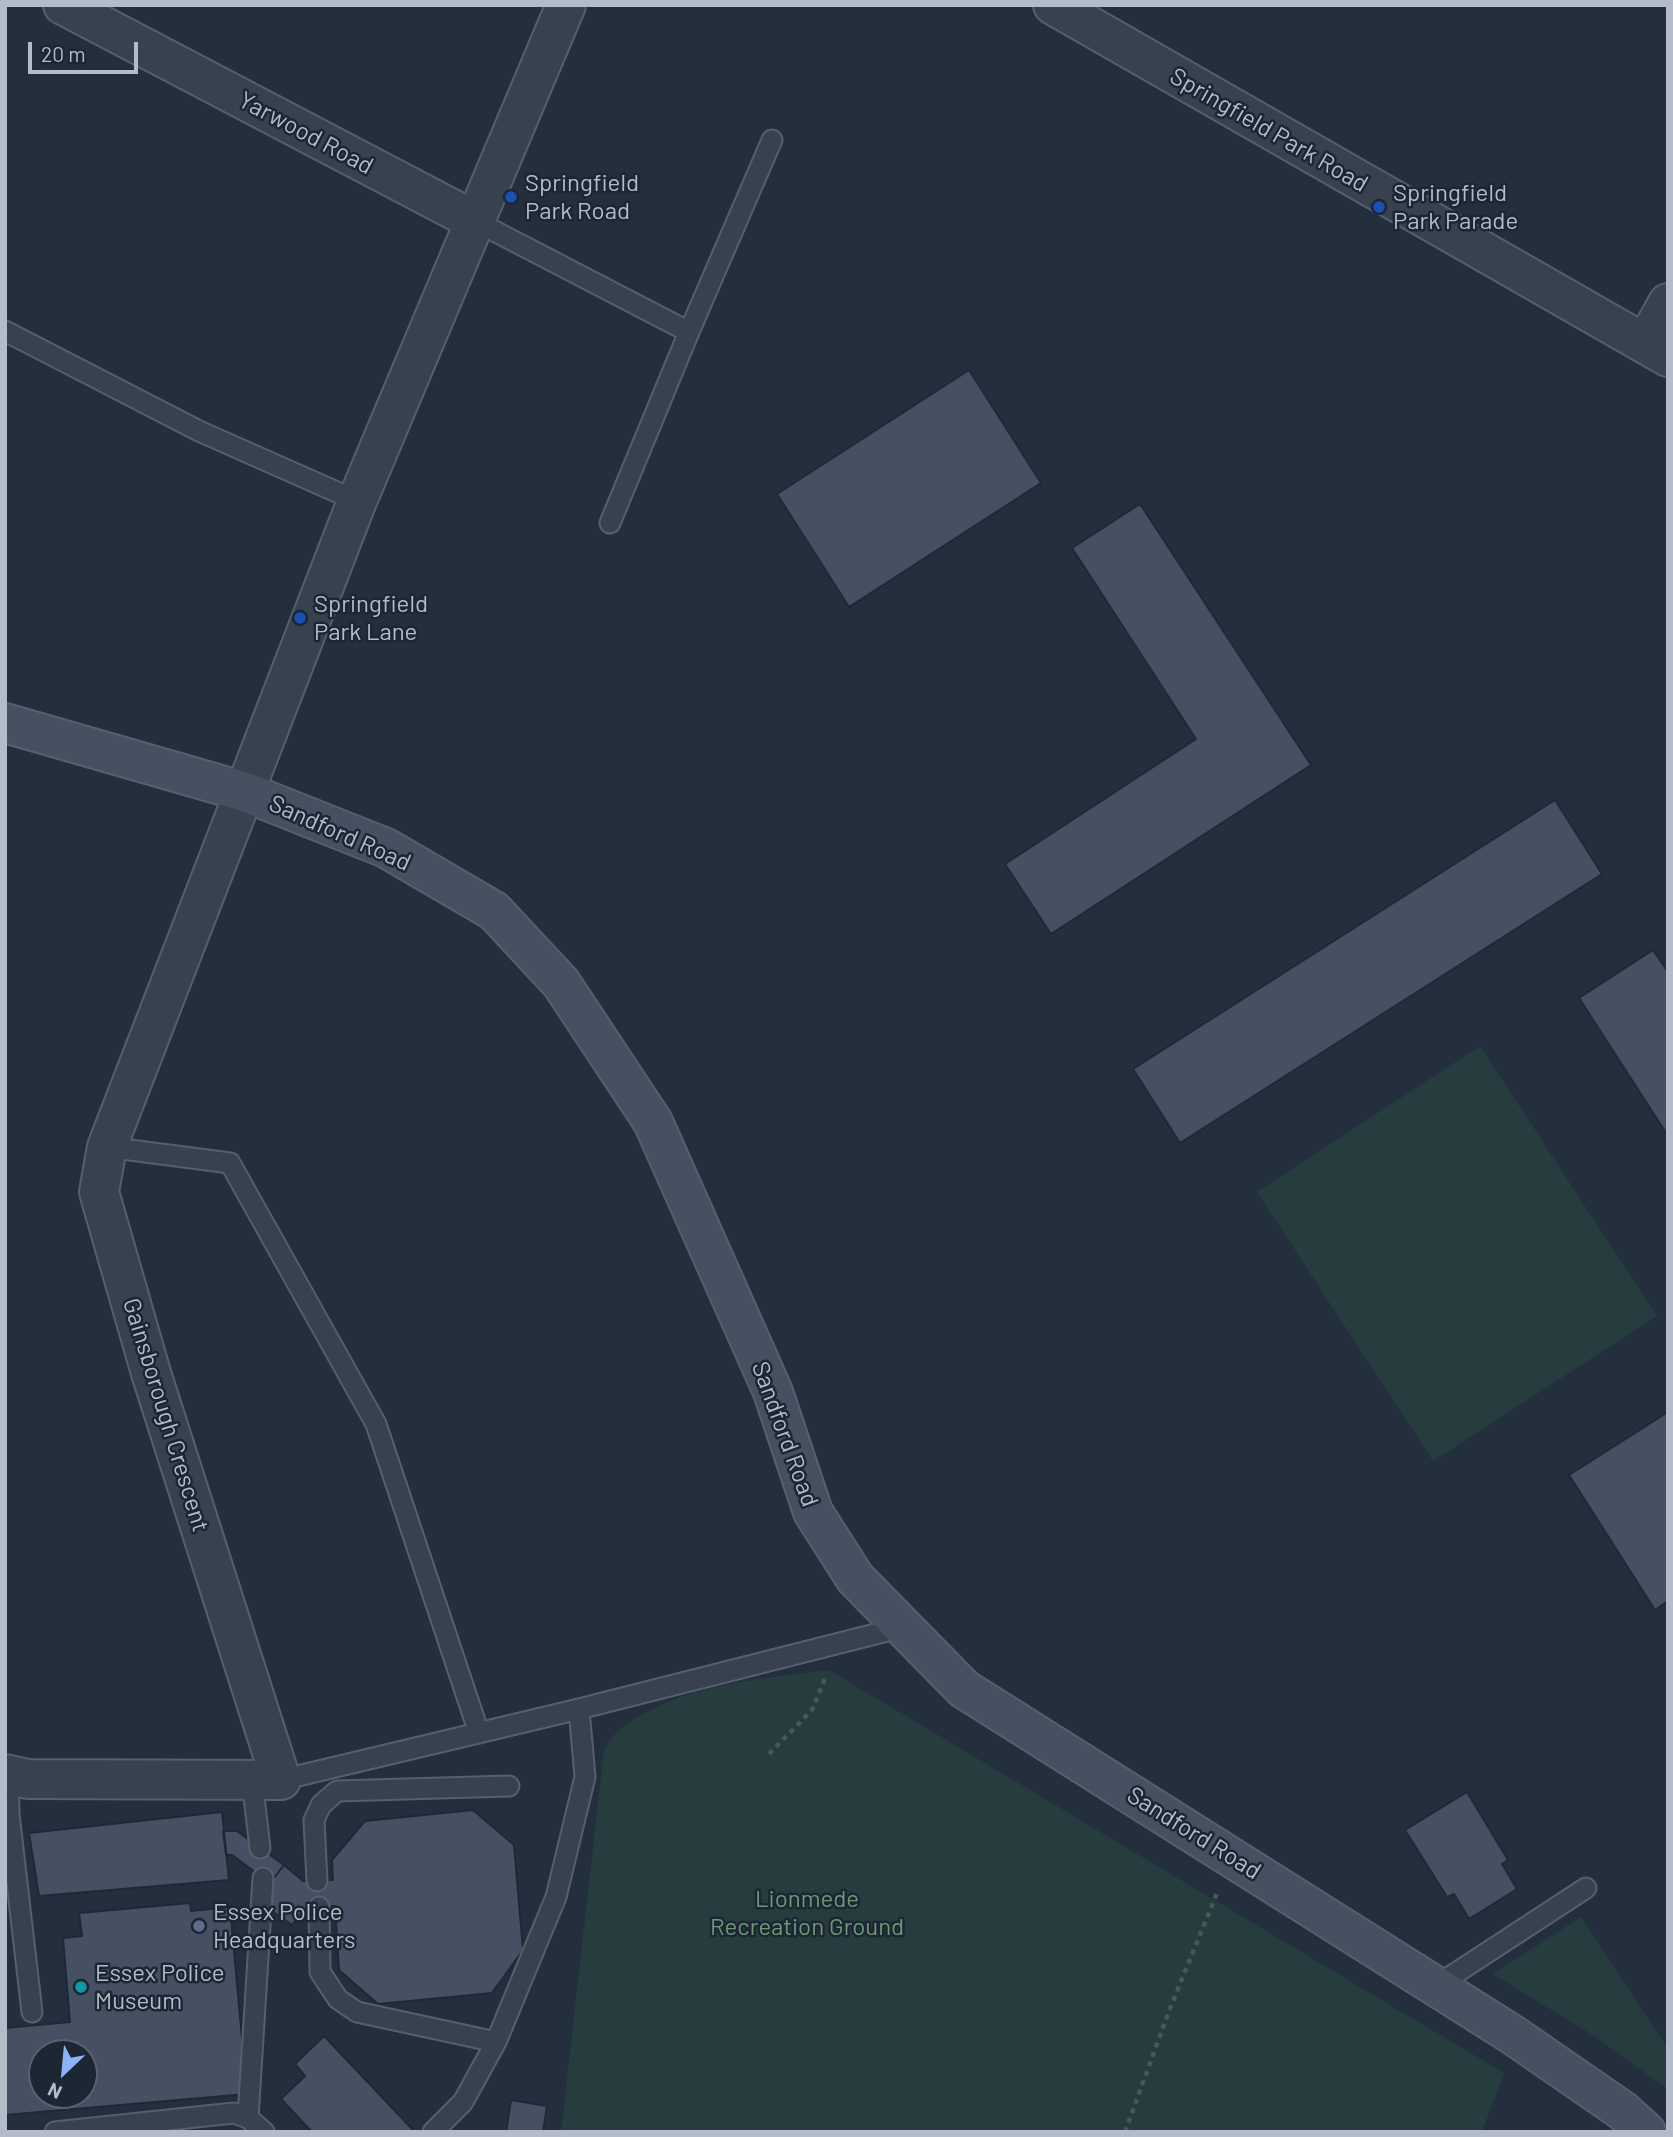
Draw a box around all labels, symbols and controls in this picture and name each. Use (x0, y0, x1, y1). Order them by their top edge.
scale bar (32, 28, 142, 72)
text: 20 m (41, 41, 86, 66)
street label: Springfield Park Road (1165, 62, 1373, 198)
street label: Yarwood Road (234, 85, 378, 181)
place label: Springfield Park Road (525, 169, 639, 225)
place label: Springfield Park Parade (1393, 179, 1518, 235)
marker: Springfield Park Road (503, 189, 519, 205)
marker: Springfield Park Parade (1371, 199, 1387, 215)
place label: Springfield Park Lane (314, 590, 428, 646)
marker: Springfield Park Lane (292, 610, 308, 626)
street label: Sandford Road (265, 789, 415, 877)
street label: Gainsborough Crescent (117, 1295, 215, 1535)
street label: Sandford Road (745, 1358, 825, 1510)
street label: Sandford Road (1122, 1780, 1266, 1886)
park label: Lionmede Recreation Ground (710, 1885, 904, 1941)
place label: Essex Police Headquarters (213, 1898, 356, 1954)
marker: Essex Police Headquarters (191, 1918, 207, 1934)
place label: Essex Police Museum (95, 1959, 225, 2015)
marker: Essex Police Museum (73, 1979, 89, 1995)
north arrow (28, 2039, 98, 2109)
text: N (44, 2078, 65, 2105)

